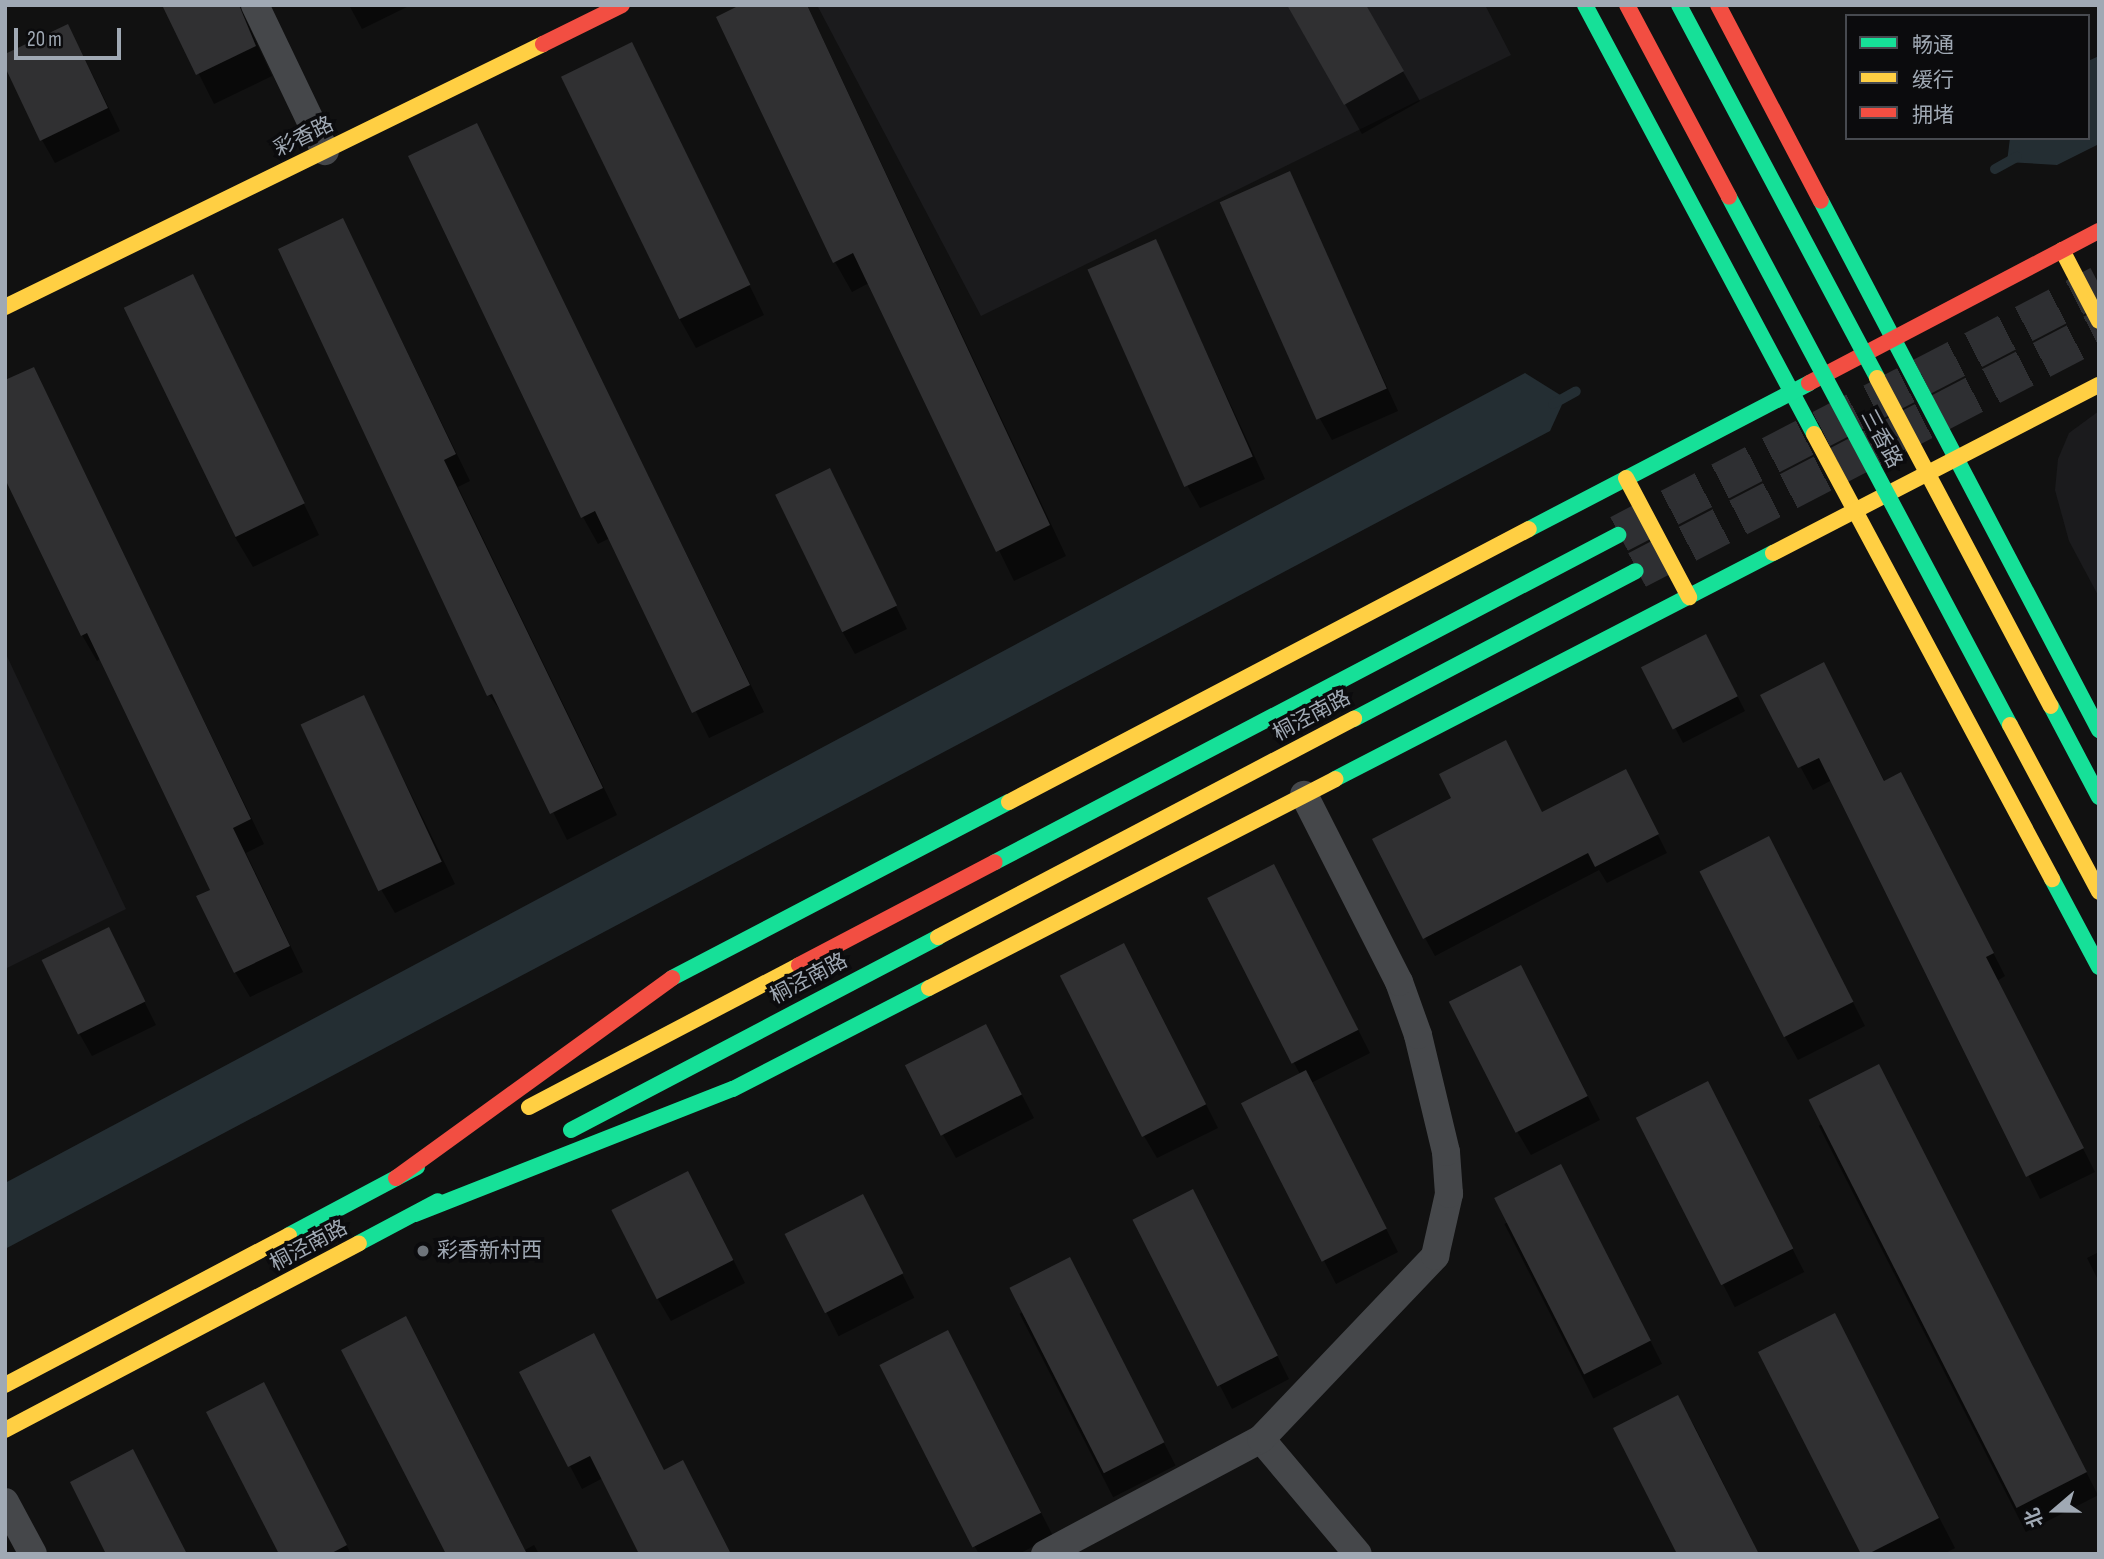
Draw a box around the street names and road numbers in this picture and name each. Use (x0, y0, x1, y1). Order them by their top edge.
street label: 彩香路 (270, 112, 338, 162)
street label: 三香路 (1855, 405, 1907, 473)
street label: 桐泾南路 (1269, 685, 1355, 747)
street label: 桐泾南路 (766, 948, 852, 1010)
street label: 桐泾南路 (266, 1215, 352, 1277)

